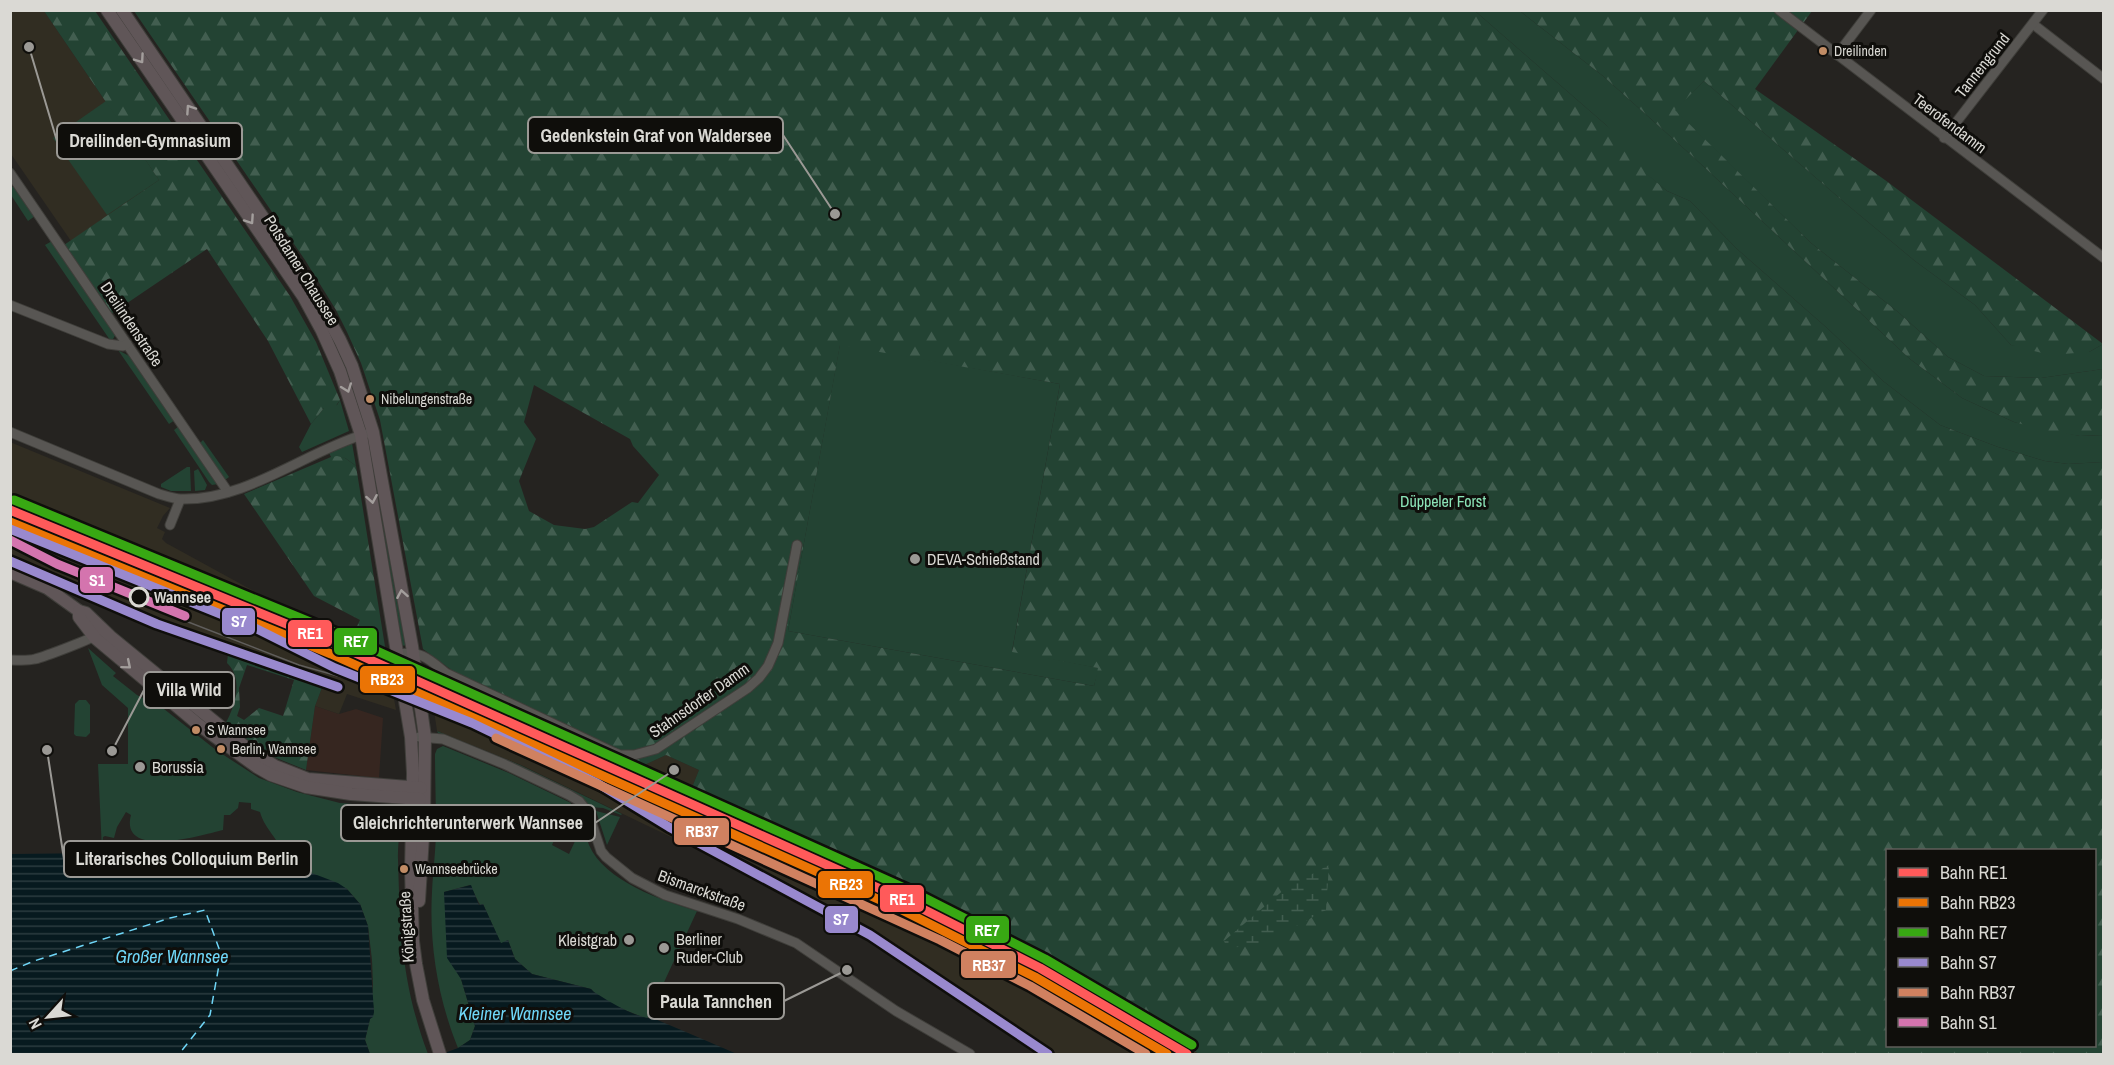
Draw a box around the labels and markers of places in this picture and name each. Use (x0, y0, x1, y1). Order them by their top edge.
place label: Dreilinden (1834, 42, 1887, 60)
marker: Dreilinden (1817, 45, 1829, 57)
callout: Gedenkstein Graf von Waldersee (528, 117, 783, 153)
callout: Dreilinden-Gymnasium (57, 123, 242, 159)
place label: Nibelungenstraße (381, 390, 472, 408)
marker: Nibelungenstraße (364, 393, 376, 405)
place label: DEVA-Schießstand (927, 548, 1040, 570)
marker: DEVA-Schießstand (908, 552, 922, 566)
place label: Wannsee (154, 586, 211, 608)
marker: Wannsee (129, 587, 149, 607)
callout: Villa Wild (144, 672, 234, 708)
place label: S Wannsee (207, 721, 266, 739)
marker: S Wannsee (190, 724, 202, 736)
place label: Berlin, Wannsee (232, 740, 316, 758)
marker: Berlin, Wannsee (215, 743, 227, 755)
place label: Borussia (152, 756, 204, 778)
marker: Borussia (133, 760, 147, 774)
callout: Gleichrichterunterwerk Wannsee (341, 805, 595, 841)
callout: Literarisches Colloquium Berlin (64, 841, 311, 877)
place label: Wannseebrücke (415, 860, 498, 878)
marker: Wannseebrücke (398, 863, 410, 875)
place label: Berliner Ruder-Club (676, 928, 743, 968)
place label: Kleistgrab (558, 929, 617, 951)
marker: Kleistgrab (622, 933, 636, 947)
marker: Berliner Ruder-Club (657, 941, 671, 955)
callout: Paula Tannchen (648, 983, 784, 1019)

